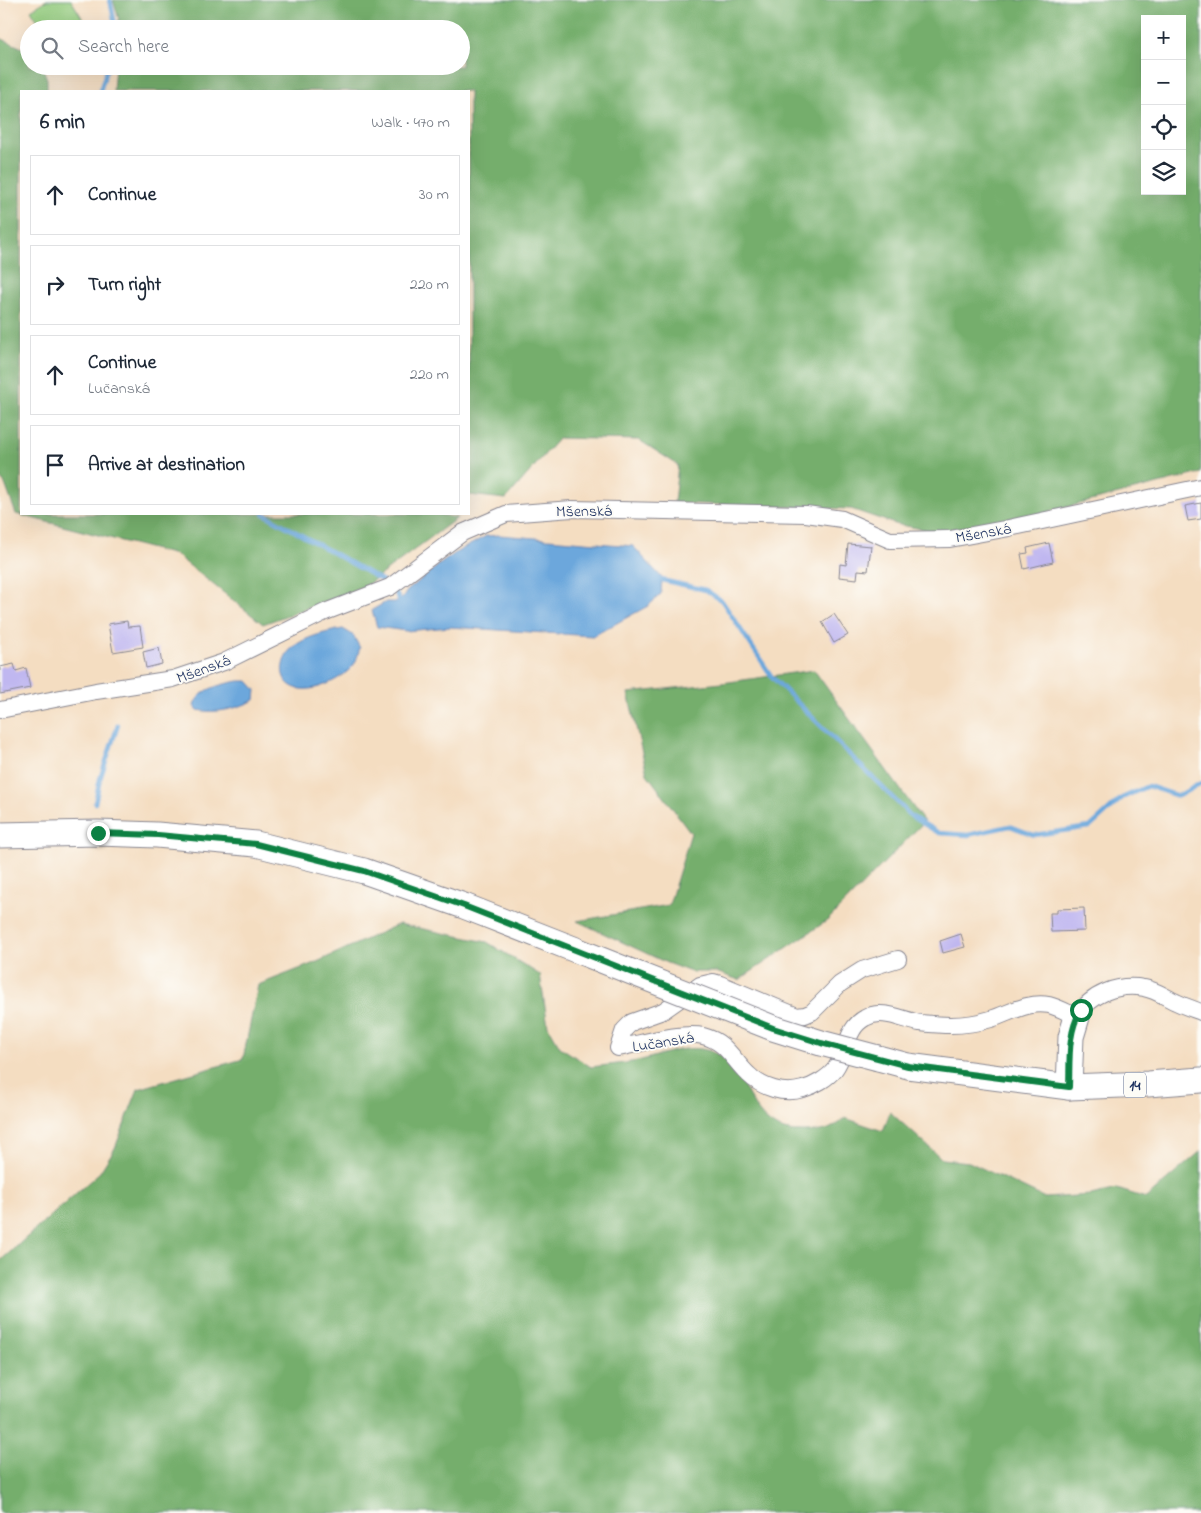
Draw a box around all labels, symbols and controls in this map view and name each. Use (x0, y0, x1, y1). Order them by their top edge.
map controls (1141, 15, 1186, 195)
button: + (1141, 15, 1186, 60)
search box (20, 20, 470, 75)
icon: search (38, 34, 66, 62)
text: Search here (78, 34, 169, 61)
button: − (1141, 60, 1186, 105)
button: locate (1141, 105, 1186, 150)
text: 6 min (40, 108, 85, 138)
text: Walk · 470 m (371, 111, 450, 135)
button: layers (1141, 150, 1186, 195)
icon: ahead (41, 181, 69, 209)
text: Continue (88, 182, 156, 209)
text: 30 m (419, 183, 449, 207)
icon: right (41, 271, 69, 299)
text: Turn right (88, 272, 161, 299)
text: 220 m (410, 273, 449, 297)
text: Continue (88, 350, 156, 377)
icon: ahead (41, 361, 69, 389)
text: 220 m (410, 363, 449, 387)
text: Lučanská (88, 377, 150, 401)
icon: arrive (41, 451, 69, 479)
text: Arrive at destination (88, 452, 245, 479)
street label: Mšenská (556, 500, 612, 524)
street label: Mšenská (954, 517, 1013, 551)
street label: Mšenská (173, 649, 234, 691)
route end (87, 822, 110, 845)
route start (1070, 999, 1093, 1022)
street label: Lučanská (631, 1026, 696, 1060)
road number: 14 (1124, 1072, 1146, 1098)

